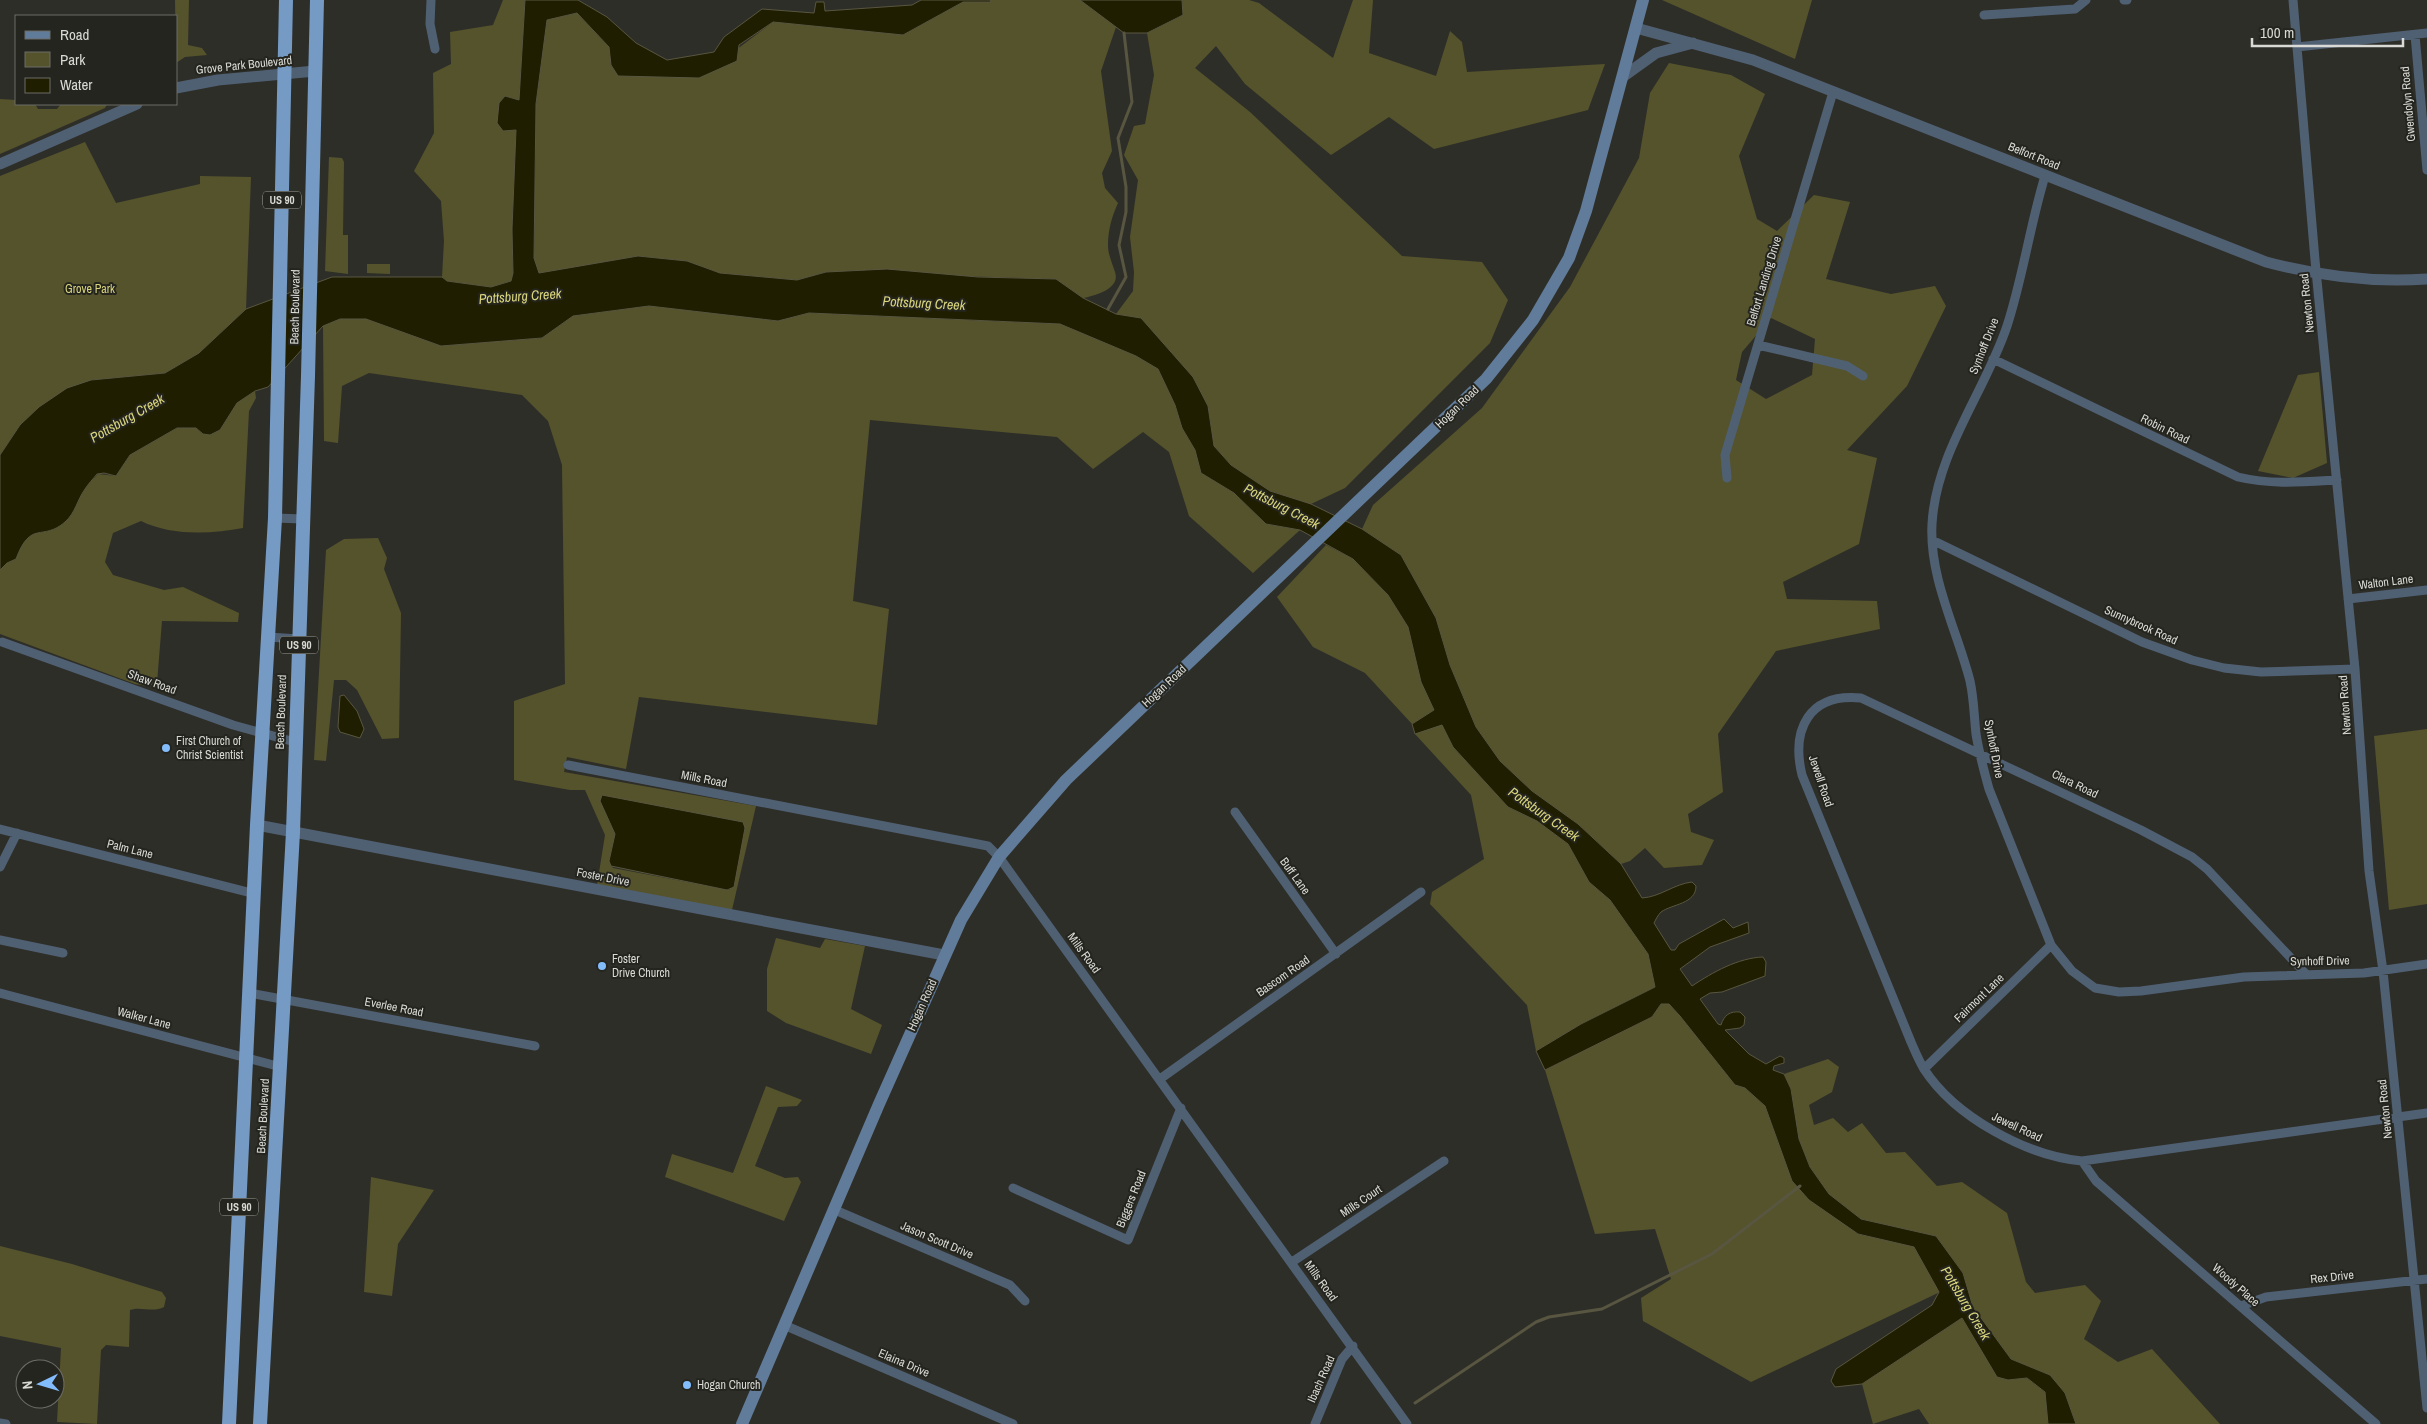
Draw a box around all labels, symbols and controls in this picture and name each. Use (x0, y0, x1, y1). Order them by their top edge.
legend (15, 15, 178, 105)
scale bar (2252, 15, 2403, 47)
text: 100 m (2260, 22, 2294, 43)
text: Road (60, 24, 89, 45)
text: Park (60, 49, 86, 70)
street label: Grove Park Boulevard (195, 52, 293, 78)
street label: Gwendolyn Road (2397, 66, 2419, 142)
text: Water (60, 74, 92, 95)
street label: Belfort Road (2006, 138, 2062, 174)
road number: US 90 (263, 192, 301, 208)
street label: Belfort Landing Drive (1743, 234, 1785, 328)
street label: Beach Boulevard (286, 269, 304, 345)
street label: Newton Road (2296, 273, 2318, 333)
park label: Grove Park (65, 281, 115, 297)
water label: Pottsburg Creek (478, 284, 563, 308)
water label: Pottsburg Creek (882, 292, 967, 314)
street label: Synhoff Drive (1965, 315, 2003, 377)
street label: Hogan Road (1432, 382, 1482, 432)
water label: Pottsburg Creek (87, 389, 169, 447)
street label: Robin Road (2138, 410, 2192, 448)
water label: Pottsburg Creek (1241, 479, 1324, 533)
street label: Walton Lane (2358, 571, 2414, 593)
street label: Sunnybrook Road (2102, 602, 2180, 648)
road number: US 90 (280, 636, 318, 654)
street label: Hogan Road (1138, 661, 1190, 711)
street label: Shaw Road (125, 666, 179, 698)
street label: Beach Boulevard (272, 674, 290, 750)
street label: Newton Road (2335, 675, 2355, 735)
street label: Synhoff Drive (1980, 718, 2008, 780)
place label: First Church of Christ Scientist (176, 733, 244, 763)
marker: First Church of Christ Scientist (160, 742, 172, 754)
street label: Jewell Road (1805, 753, 1837, 809)
street label: Clara Road (2049, 766, 2101, 802)
street label: Mills Road (680, 767, 728, 791)
water label: Pottsburg Creek (1505, 783, 1584, 846)
street label: Palm Lane (105, 836, 155, 862)
street label: Buff Lane (1276, 854, 1314, 898)
street label: Foster Drive (575, 864, 631, 890)
street label: Mills Road (1064, 929, 1104, 977)
place label: Foster Drive Church (612, 951, 670, 981)
street label: Bascom Road (1253, 952, 1313, 1000)
street label: Synhoff Drive (2290, 952, 2350, 970)
marker: Foster Drive Church (596, 960, 608, 972)
street label: Fairmont Lane (1951, 970, 2007, 1026)
street label: Hogan Road (903, 977, 941, 1033)
street label: Everlee Road (363, 993, 425, 1021)
street label: Walker Lane (115, 1003, 173, 1033)
street label: Beach Boulevard (253, 1078, 273, 1154)
street label: Newton Road (2374, 1079, 2396, 1139)
street label: Jewell Road (1989, 1108, 2045, 1146)
street label: Biggers Road (1112, 1168, 1150, 1230)
street label: Mills Court (1337, 1181, 1385, 1221)
road number: US 90 (220, 1198, 258, 1216)
street label: Jason Scott Drive (898, 1217, 976, 1263)
street label: Mills Road (1301, 1257, 1341, 1305)
street label: Woody Place (2209, 1260, 2263, 1310)
water label: Pottsburg Creek (1937, 1263, 1996, 1344)
street label: Rex Drive (2309, 1267, 2355, 1287)
street label: Elaina Drive (876, 1345, 932, 1381)
street label: Ibach Road (1303, 1353, 1339, 1405)
north arrow (15, 1359, 65, 1409)
place label: Hogan Church (697, 1377, 760, 1393)
marker: Hogan Church (681, 1379, 693, 1391)
text: N (18, 1380, 36, 1390)

